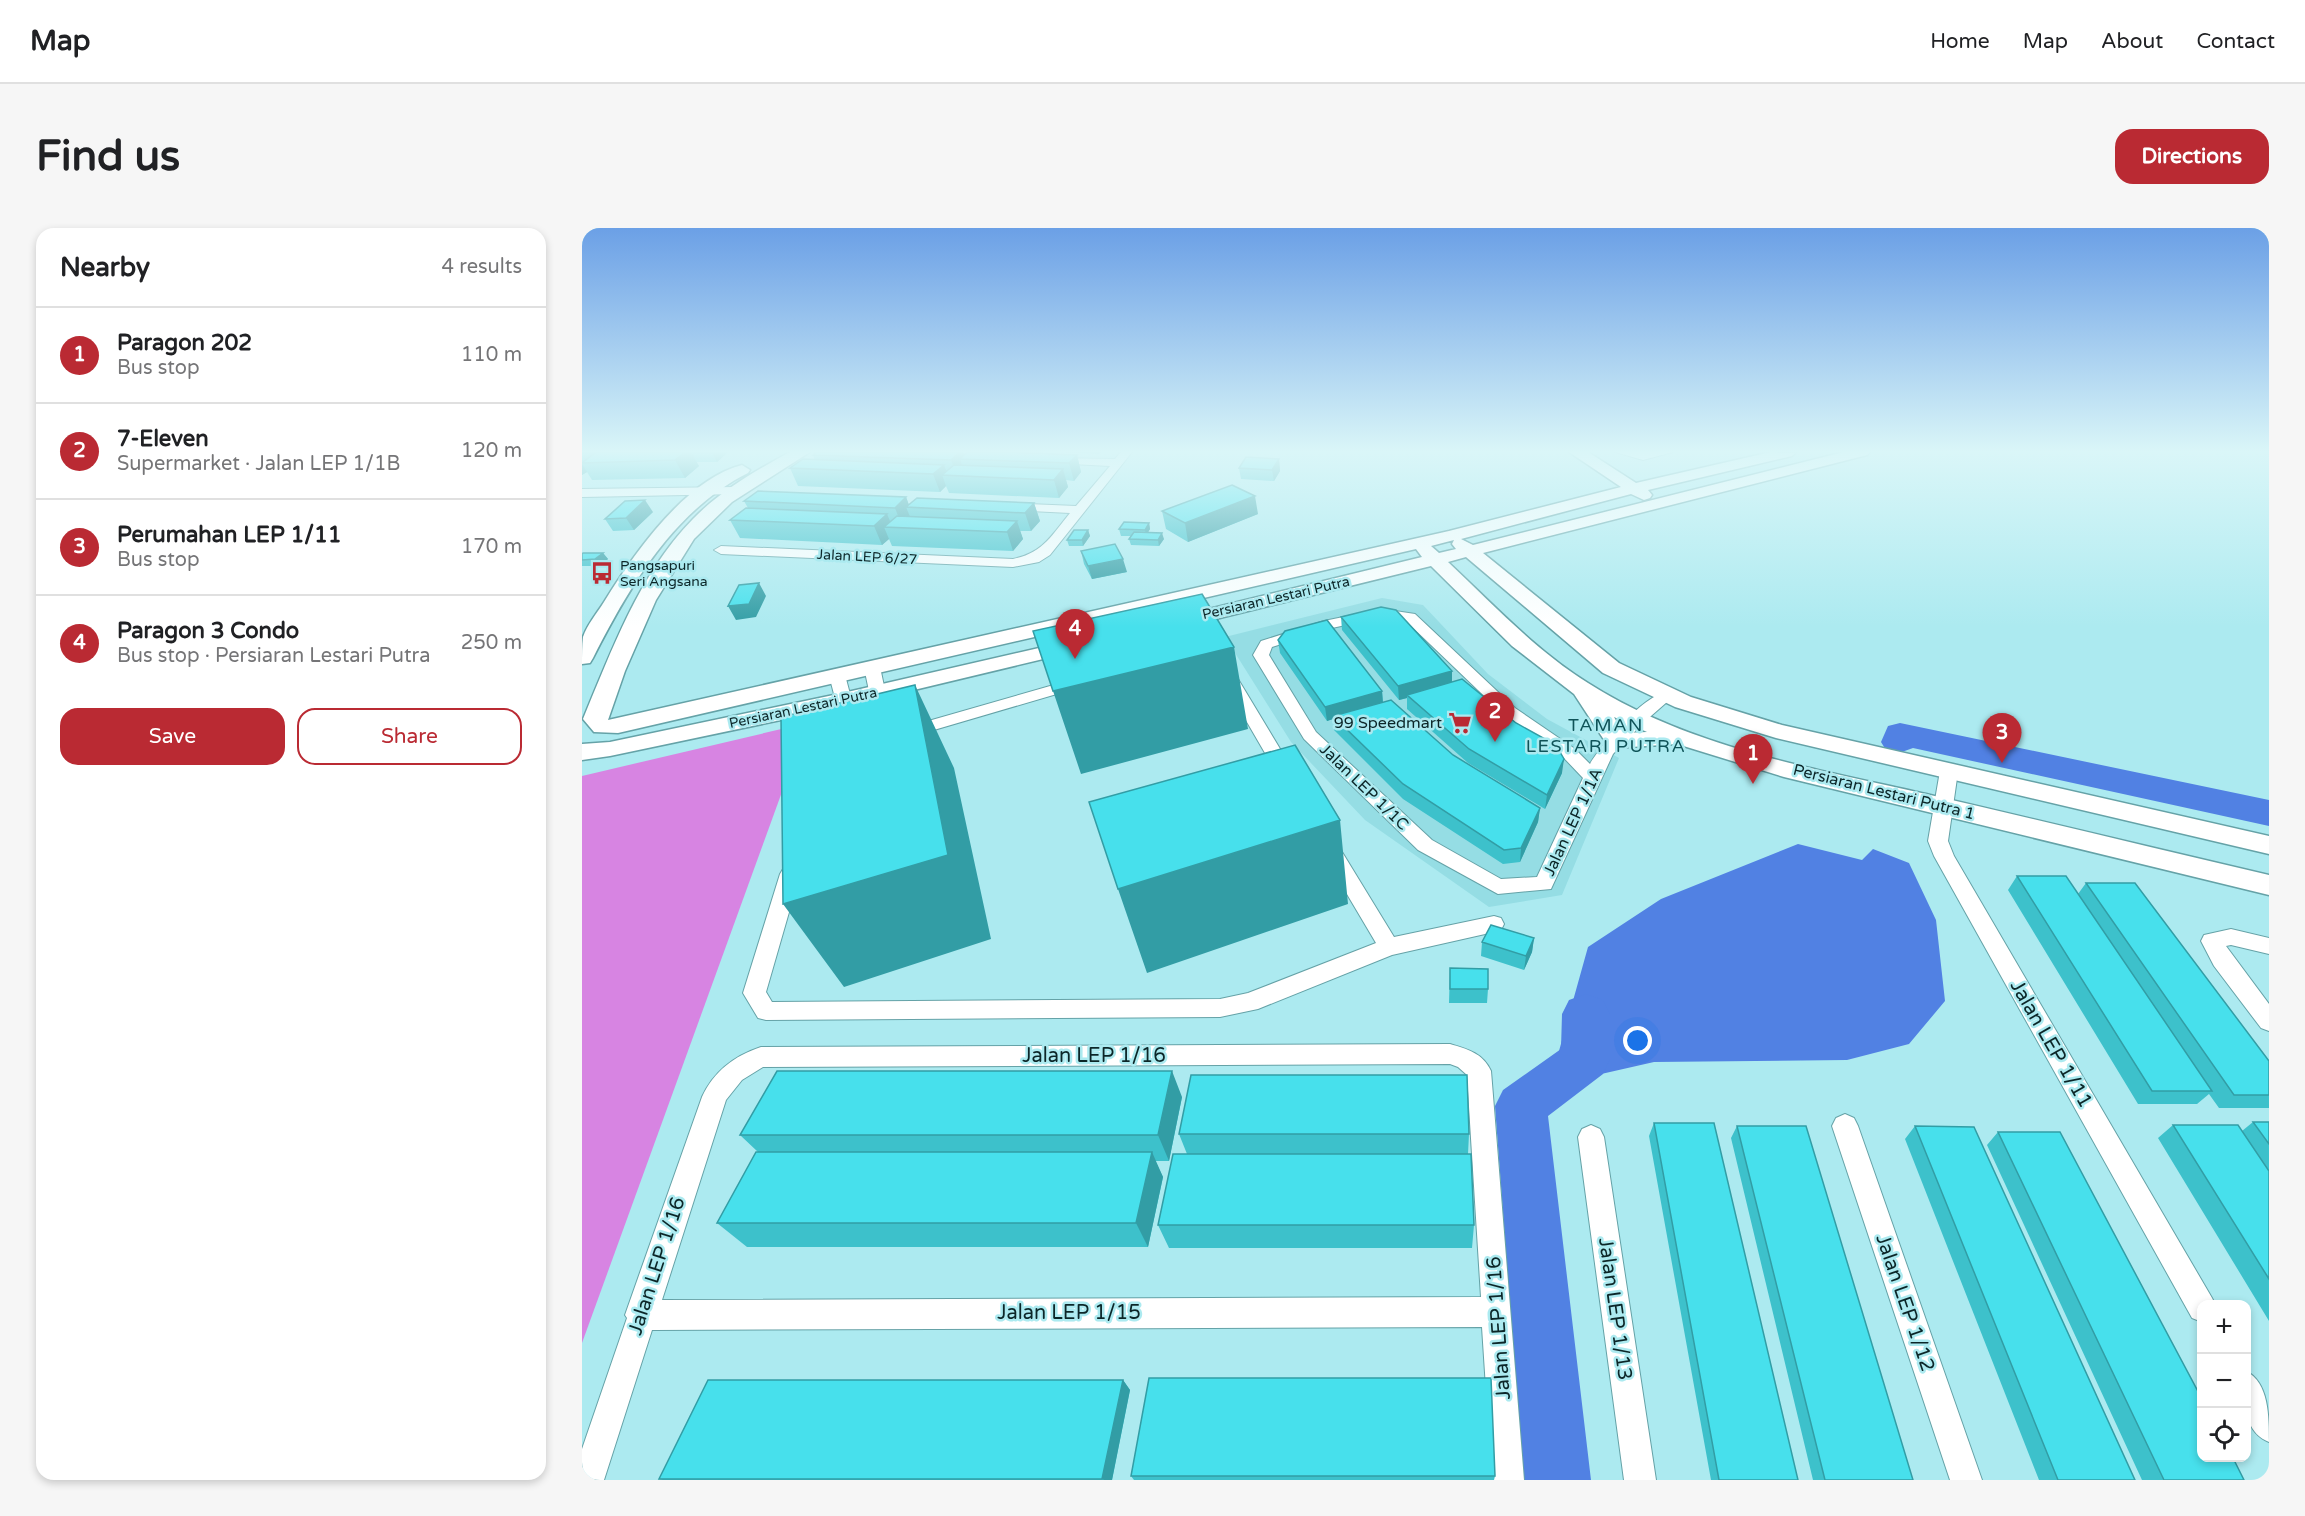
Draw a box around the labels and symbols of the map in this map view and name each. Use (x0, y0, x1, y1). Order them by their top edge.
street label: Jalan LEP 6/27 (816, 546, 918, 568)
place label: Pangsapuri Seri Angsana (620, 557, 708, 590)
bus stop icon: Pangsapuri Seri Angsana (589, 560, 615, 586)
street label: Persiaran Lestari Putra (1201, 573, 1351, 623)
pin: 4 (1056, 610, 1094, 659)
street label: Persiaran Lestari Putra (728, 684, 878, 732)
pin: 2 (1476, 692, 1514, 742)
supermarket icon: 99 Speedmart (1447, 710, 1473, 736)
place label: 99 Speedmart (1334, 713, 1442, 733)
district label: TAMAN LESTARI PUTRA (1526, 714, 1686, 757)
pin: 3 (1982, 714, 2022, 763)
pin: 1 (1734, 734, 1772, 784)
street label: Jalan LEP 1/1C (1315, 740, 1413, 834)
street label: Persiaran Lestari Putra 1 (1791, 760, 1977, 824)
street label: Jalan LEP 1/1A (1539, 765, 1607, 879)
street label: Jalan LEP 1/11 (2005, 976, 2097, 1112)
your location (1623, 1026, 1652, 1055)
street label: Jalan LEP 1/16 (1022, 1044, 1166, 1068)
street label: Jalan LEP 1/16 (623, 1194, 691, 1338)
street label: Jalan LEP 1/12 (1870, 1231, 1940, 1375)
street label: Jalan LEP 1/13 (1593, 1236, 1637, 1382)
street label: Jalan LEP 1/16 (1482, 1256, 1516, 1400)
street label: Jalan LEP 1/15 (997, 1301, 1141, 1325)

